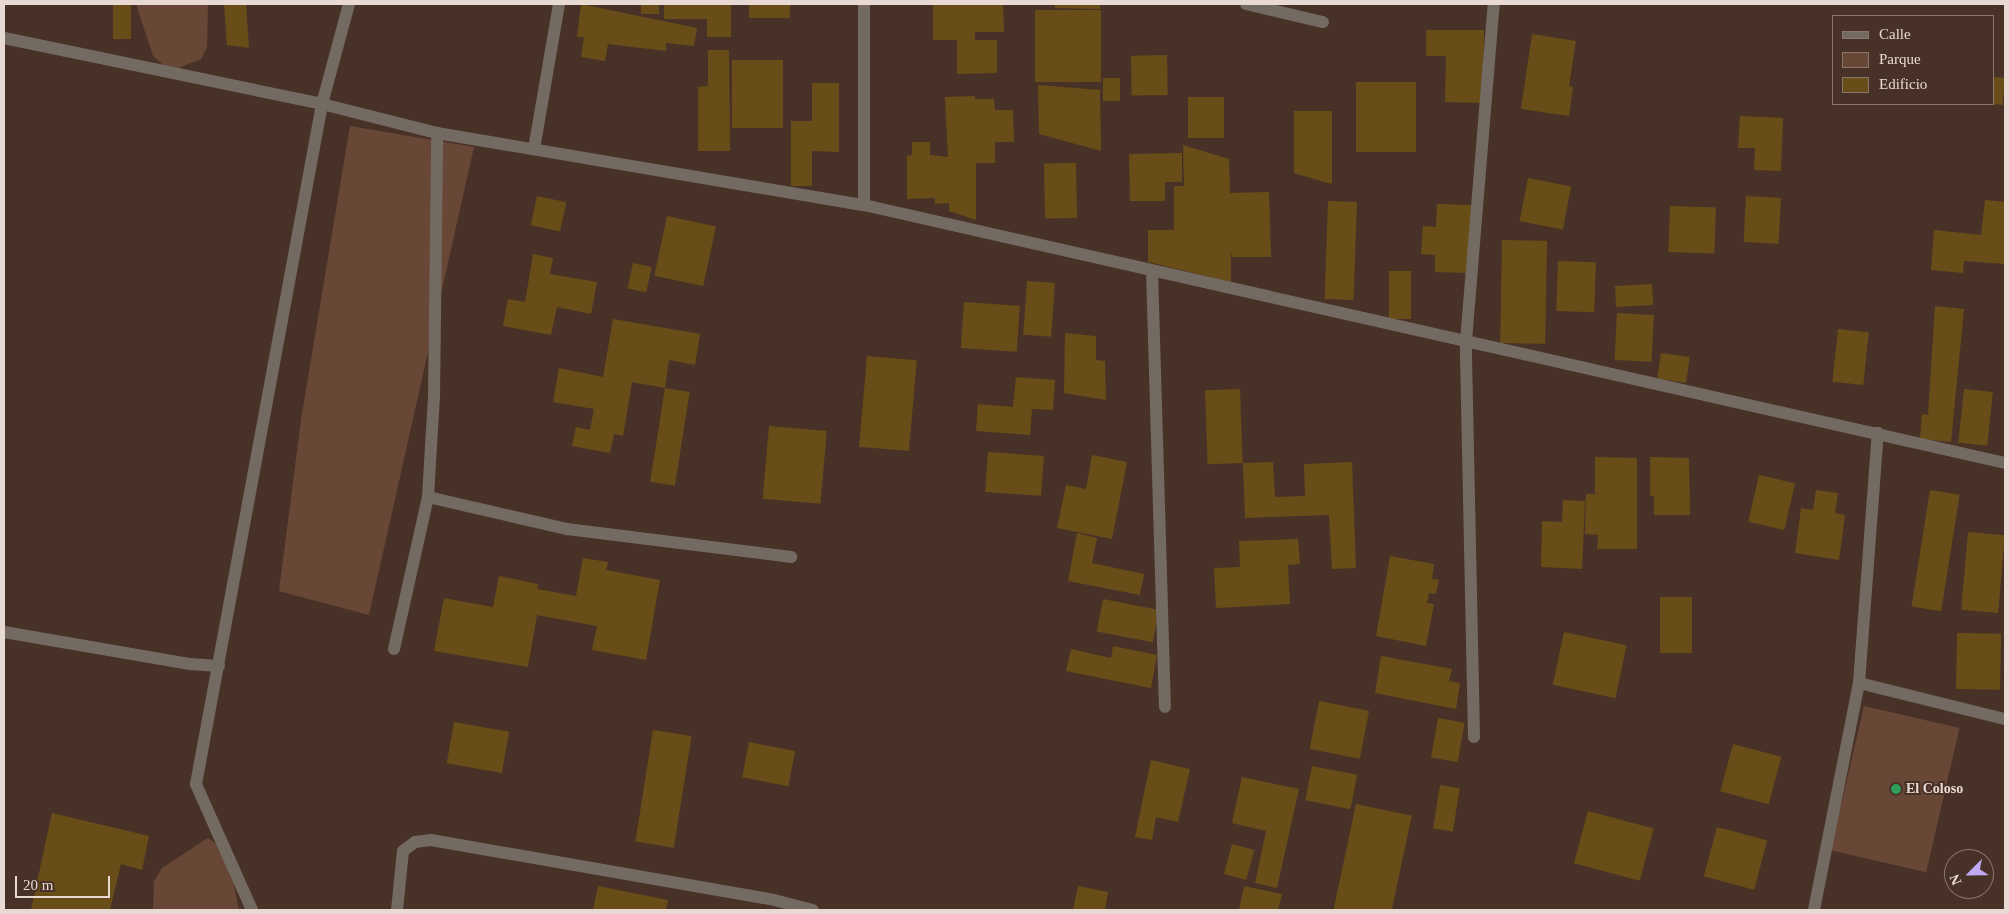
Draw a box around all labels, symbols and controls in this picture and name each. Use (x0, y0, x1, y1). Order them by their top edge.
legend (1832, 15, 1994, 105)
text: Calle (1879, 26, 1911, 42)
text: Parque (1879, 51, 1921, 67)
text: Edificio (1879, 76, 1927, 92)
place label: El Coloso (1906, 781, 1963, 797)
marker: El Coloso (1890, 783, 1902, 795)
north arrow (1944, 849, 1994, 899)
scale bar (18, 866, 112, 898)
text: N (1947, 872, 1965, 887)
text: 20 m (23, 877, 53, 893)

